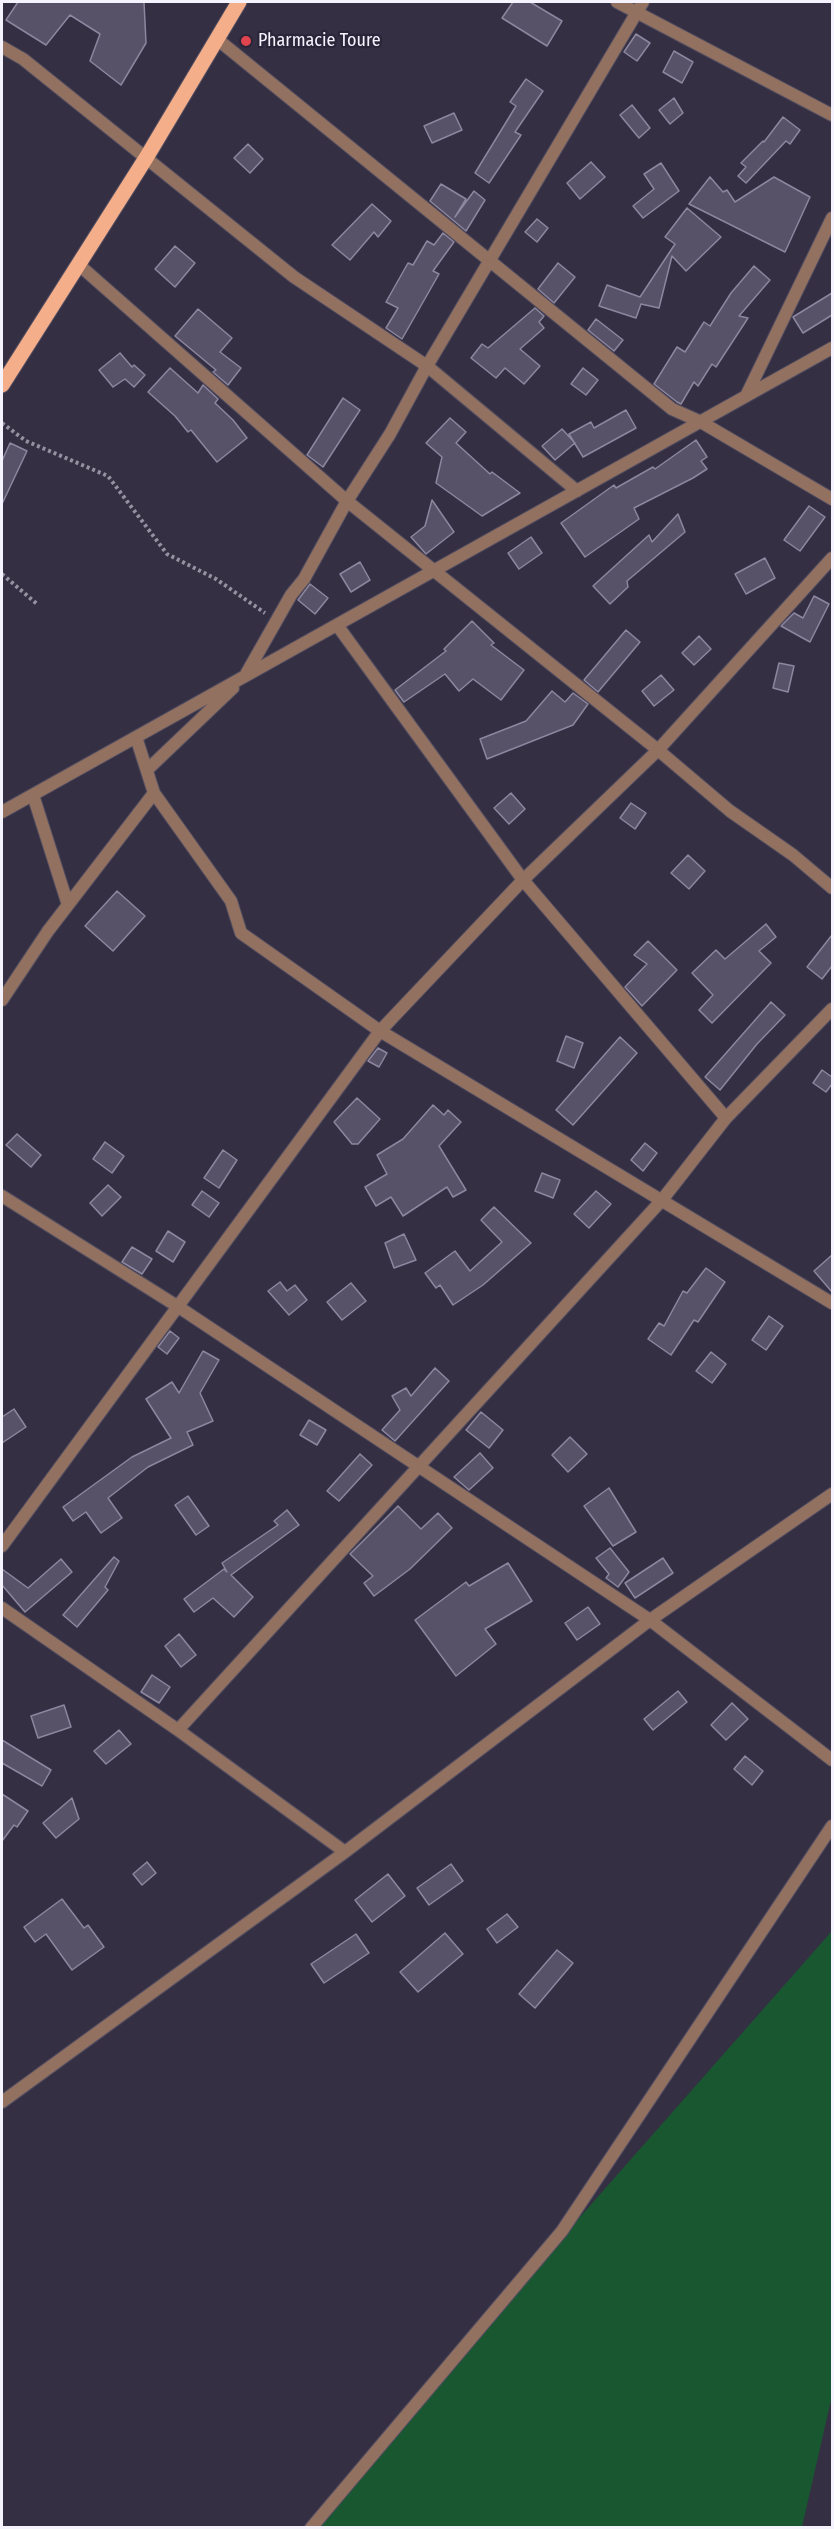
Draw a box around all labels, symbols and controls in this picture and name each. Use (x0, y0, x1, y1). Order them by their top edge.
place label: Pharmacie Toure (258, 30, 381, 52)
marker: Pharmacie Toure (239, 34, 253, 48)

